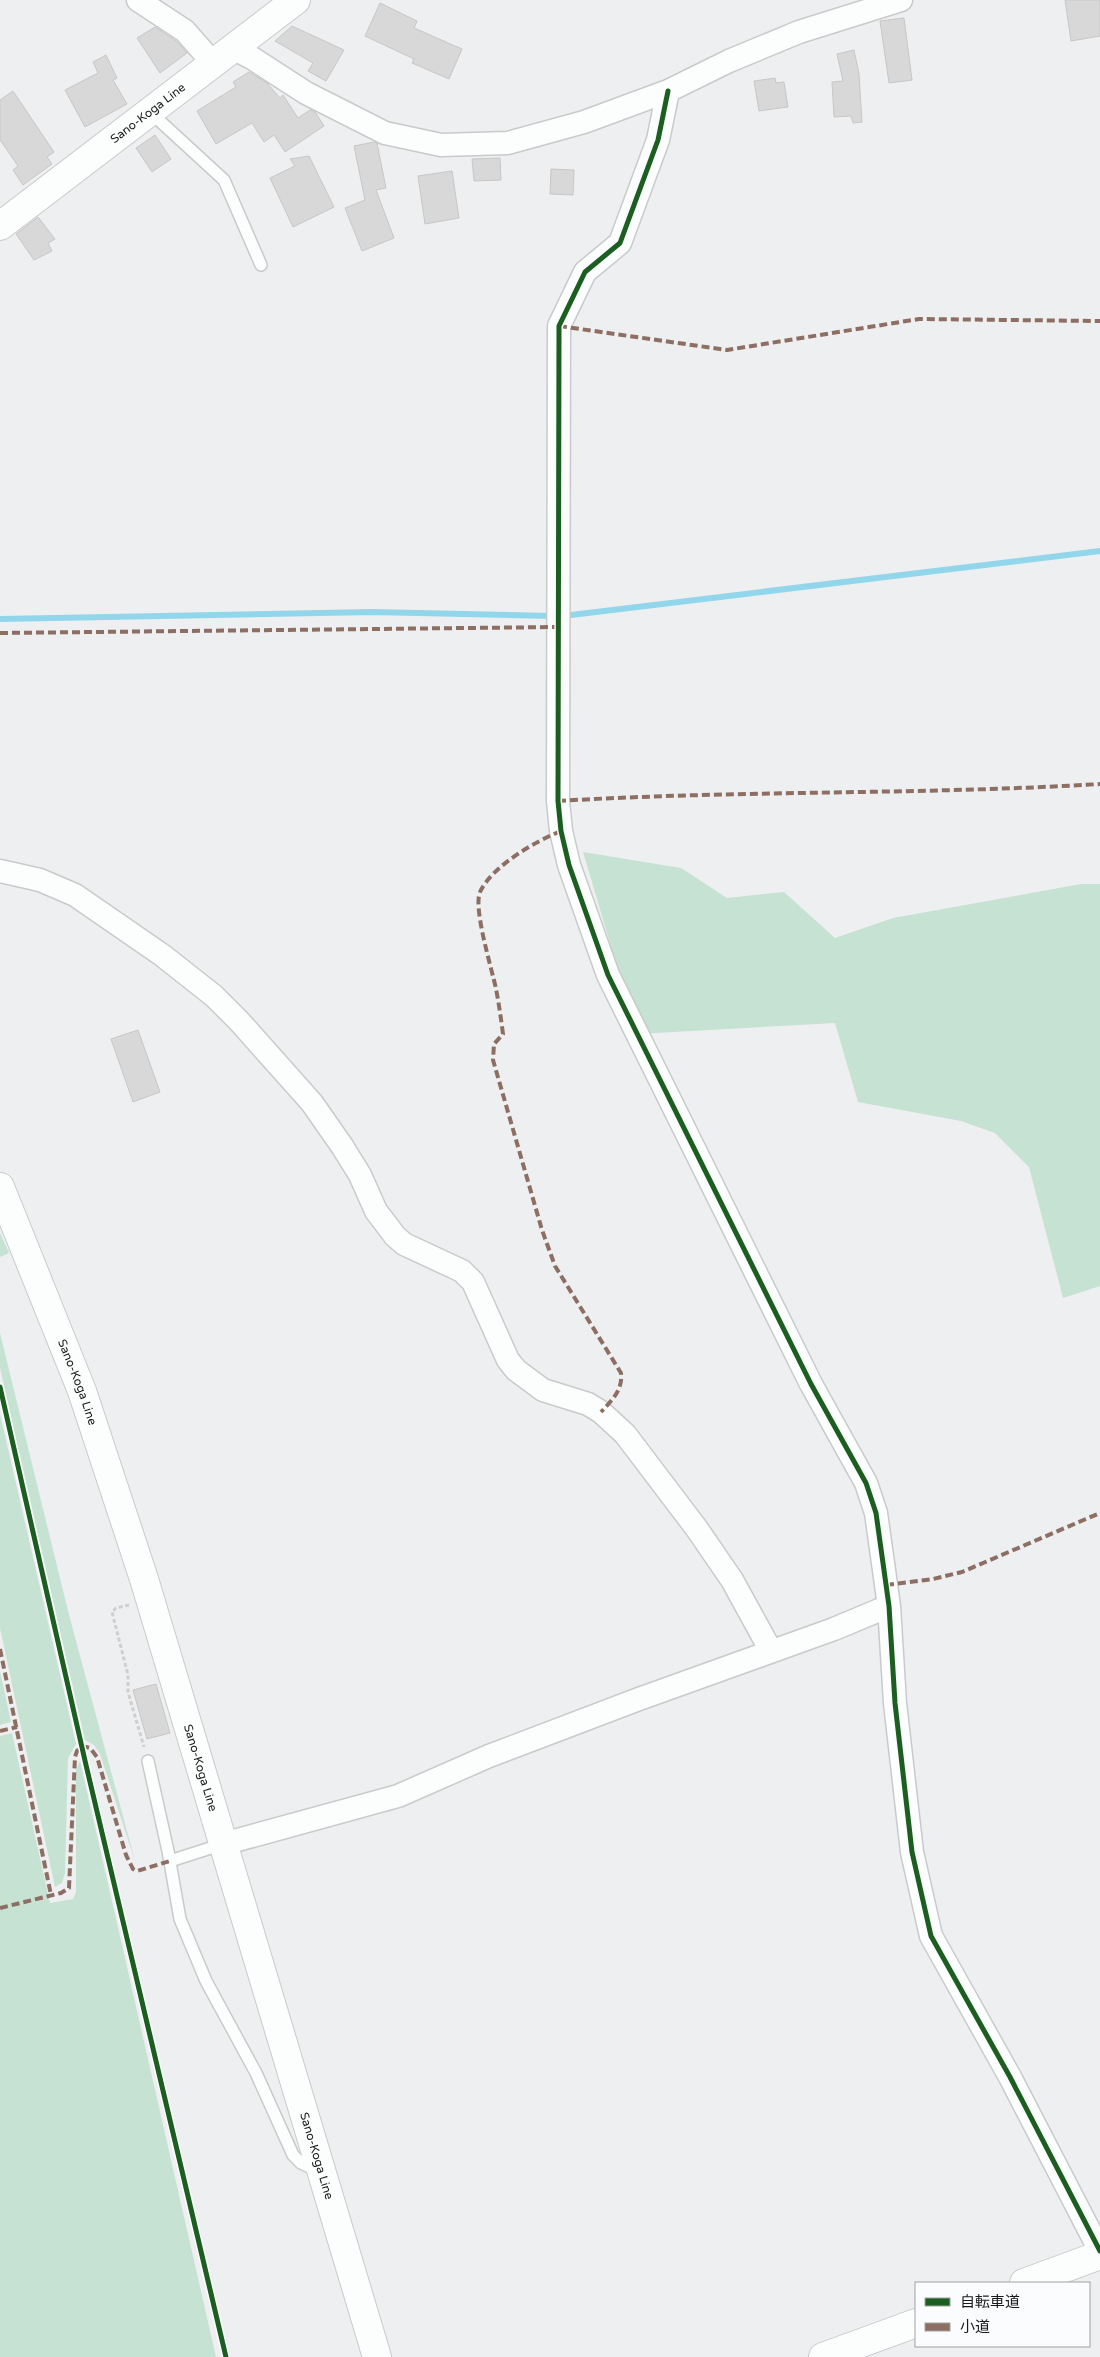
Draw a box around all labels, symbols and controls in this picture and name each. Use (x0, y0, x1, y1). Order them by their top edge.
street label: Sano-Koga Line (108, 80, 188, 146)
street label: Sano-Koga Line (55, 1337, 100, 1427)
street label: Sano-Koga Line (181, 1723, 220, 1813)
street label: Sano-Koga Line (297, 2111, 337, 2201)
legend (915, 2282, 1090, 2347)
text: 自転車道 (960, 2293, 1020, 2311)
text: 小道 (960, 2318, 990, 2336)

